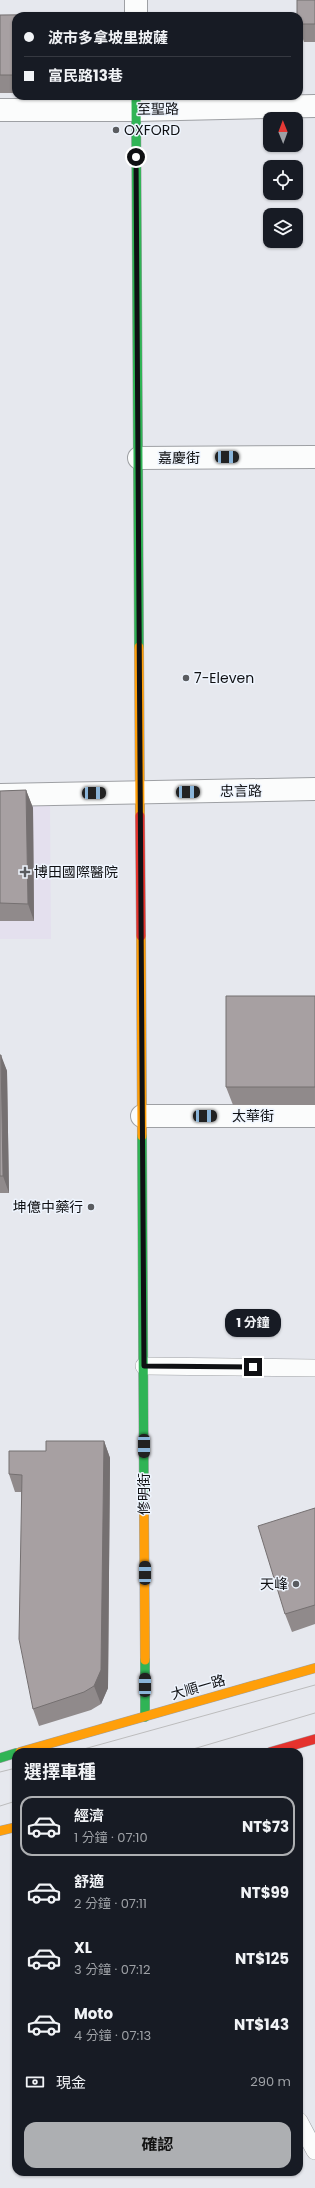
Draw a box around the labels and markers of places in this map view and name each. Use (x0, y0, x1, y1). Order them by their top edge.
place label: OXFORD (124, 120, 180, 140)
marker: OXFORD (111, 125, 121, 135)
place label: 7-Eleven (194, 668, 254, 688)
marker: 7-Eleven (181, 673, 191, 683)
place label: 博田國際醫院 (34, 862, 118, 882)
marker: 博田國際醫院 (19, 866, 31, 878)
place label: 坤億中藥行 (13, 1197, 83, 1217)
marker: 坤億中藥行 (86, 1202, 96, 1212)
place label: 天峰 (260, 1574, 288, 1594)
marker: 天峰 (291, 1579, 301, 1589)

